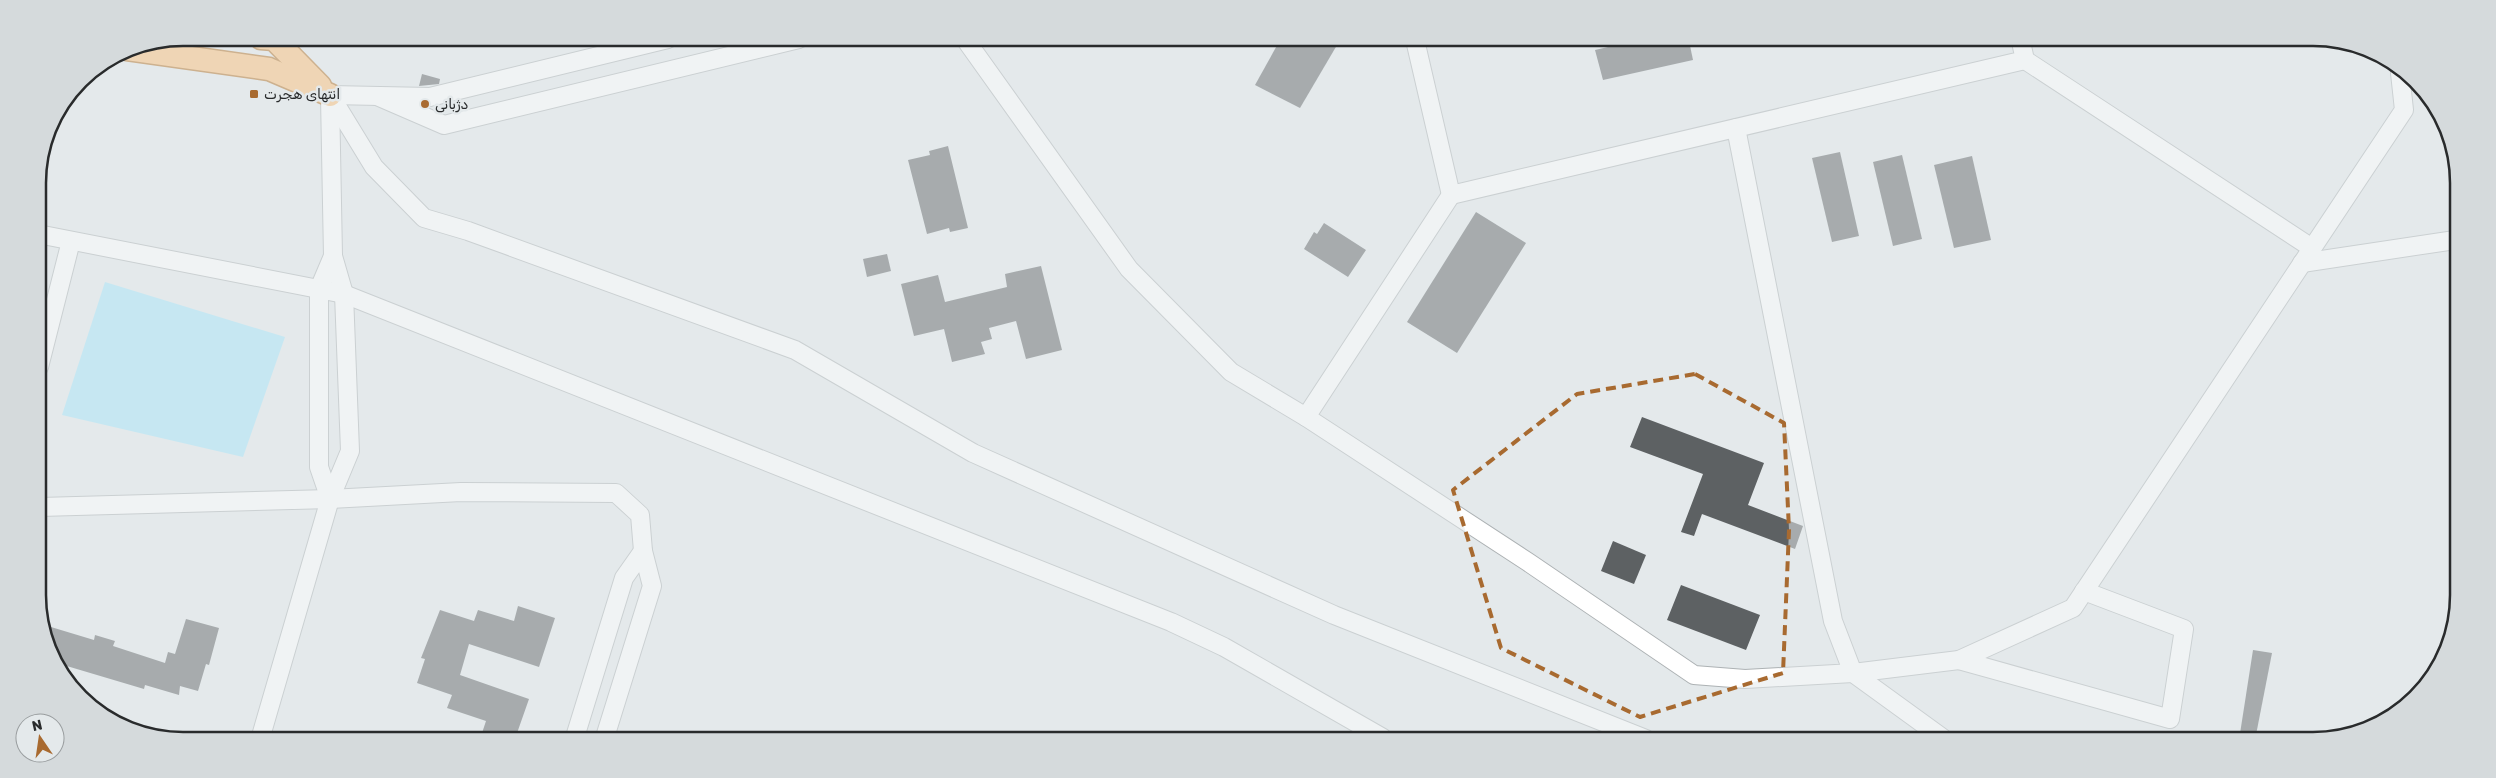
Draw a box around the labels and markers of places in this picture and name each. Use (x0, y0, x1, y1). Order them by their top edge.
place label: انتهای هجرت (264, 86, 340, 103)
marker: انتهای هجرت (248, 88, 260, 100)
place label: دژبانی (435, 96, 469, 113)
marker: دژبانی (419, 98, 431, 110)

